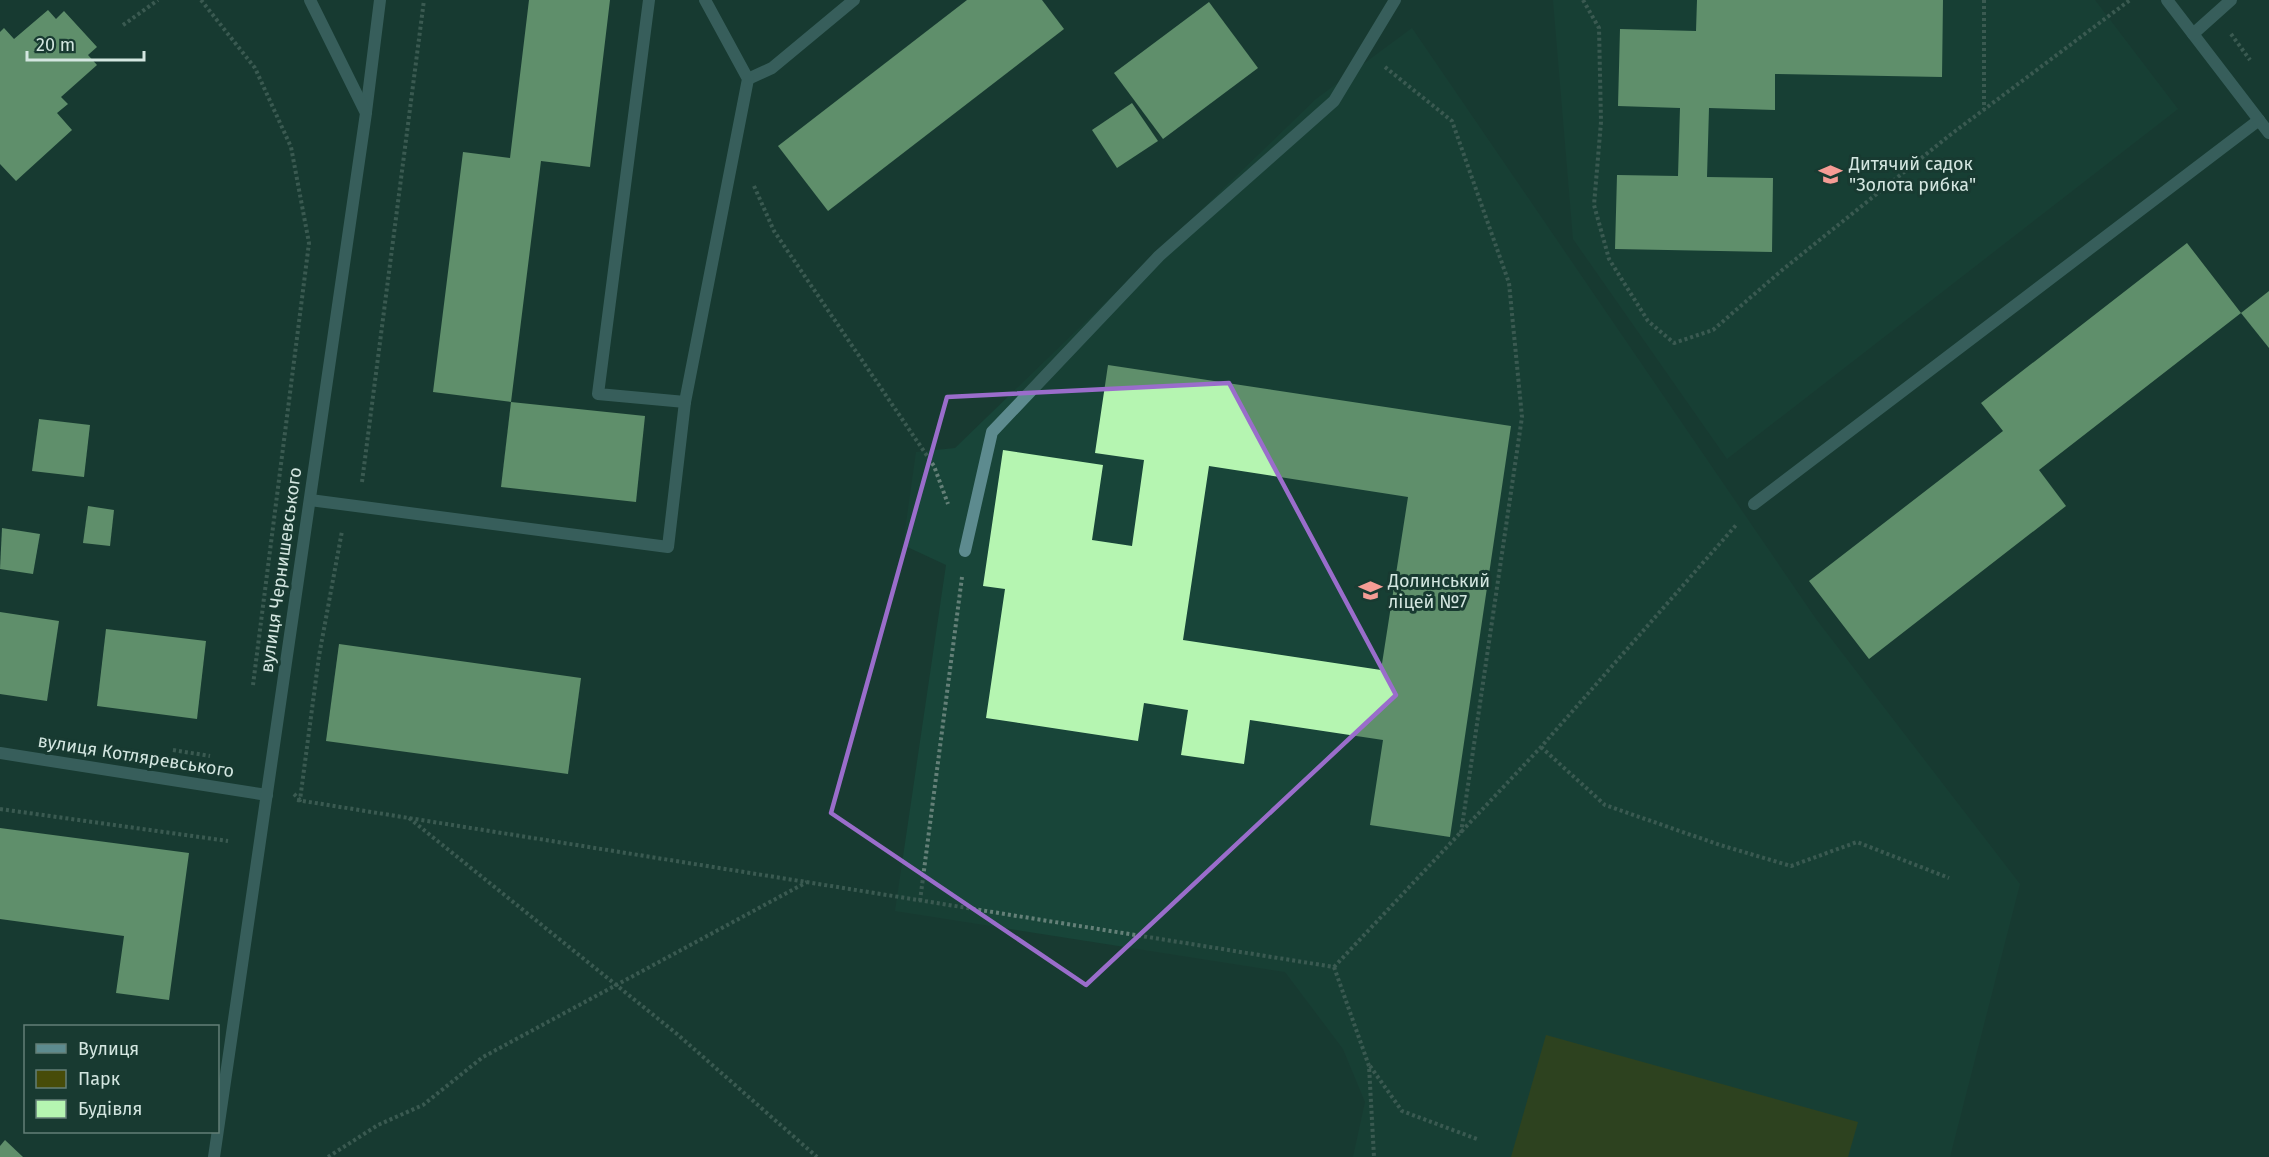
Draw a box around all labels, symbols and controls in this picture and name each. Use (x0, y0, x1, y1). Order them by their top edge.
scale bar (27, 24, 144, 62)
text: 20 m (36, 34, 75, 56)
place label: Дитячий садок "Золота рибка" (1848, 153, 1976, 196)
school or university icon: Дитячий садок "Золота рибка" (1818, 161, 1844, 187)
street label: вулиця Чернишевського (256, 466, 306, 674)
place label: Долинський ліцей №7 (1387, 570, 1490, 613)
school or university icon: Долинський ліцей №7 (1357, 578, 1383, 604)
street label: вулиця Котляревського (36, 730, 236, 782)
legend (24, 1025, 219, 1133)
text: Вулиця (78, 1038, 139, 1060)
text: Парк (78, 1068, 121, 1090)
text: Будівля (78, 1098, 142, 1120)

